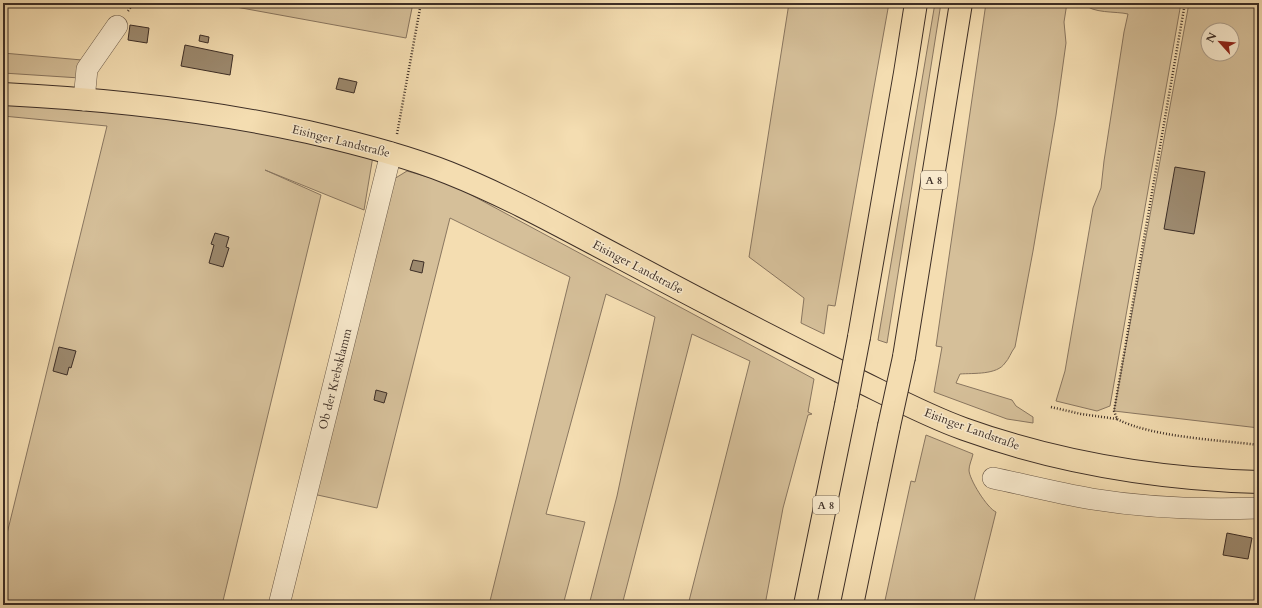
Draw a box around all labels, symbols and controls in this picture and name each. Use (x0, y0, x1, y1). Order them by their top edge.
north arrow (1200, 22, 1240, 62)
text: N (1203, 30, 1221, 45)
street label: Eisinger Landstraße (290, 121, 392, 161)
road number: A 8 (921, 171, 947, 189)
street label: Eisinger Landstraße (590, 236, 686, 298)
street label: Ob der Krebsklamm (315, 326, 356, 431)
street label: Eisinger Landstraße (922, 404, 1022, 454)
road number: A 8 (813, 496, 839, 514)

